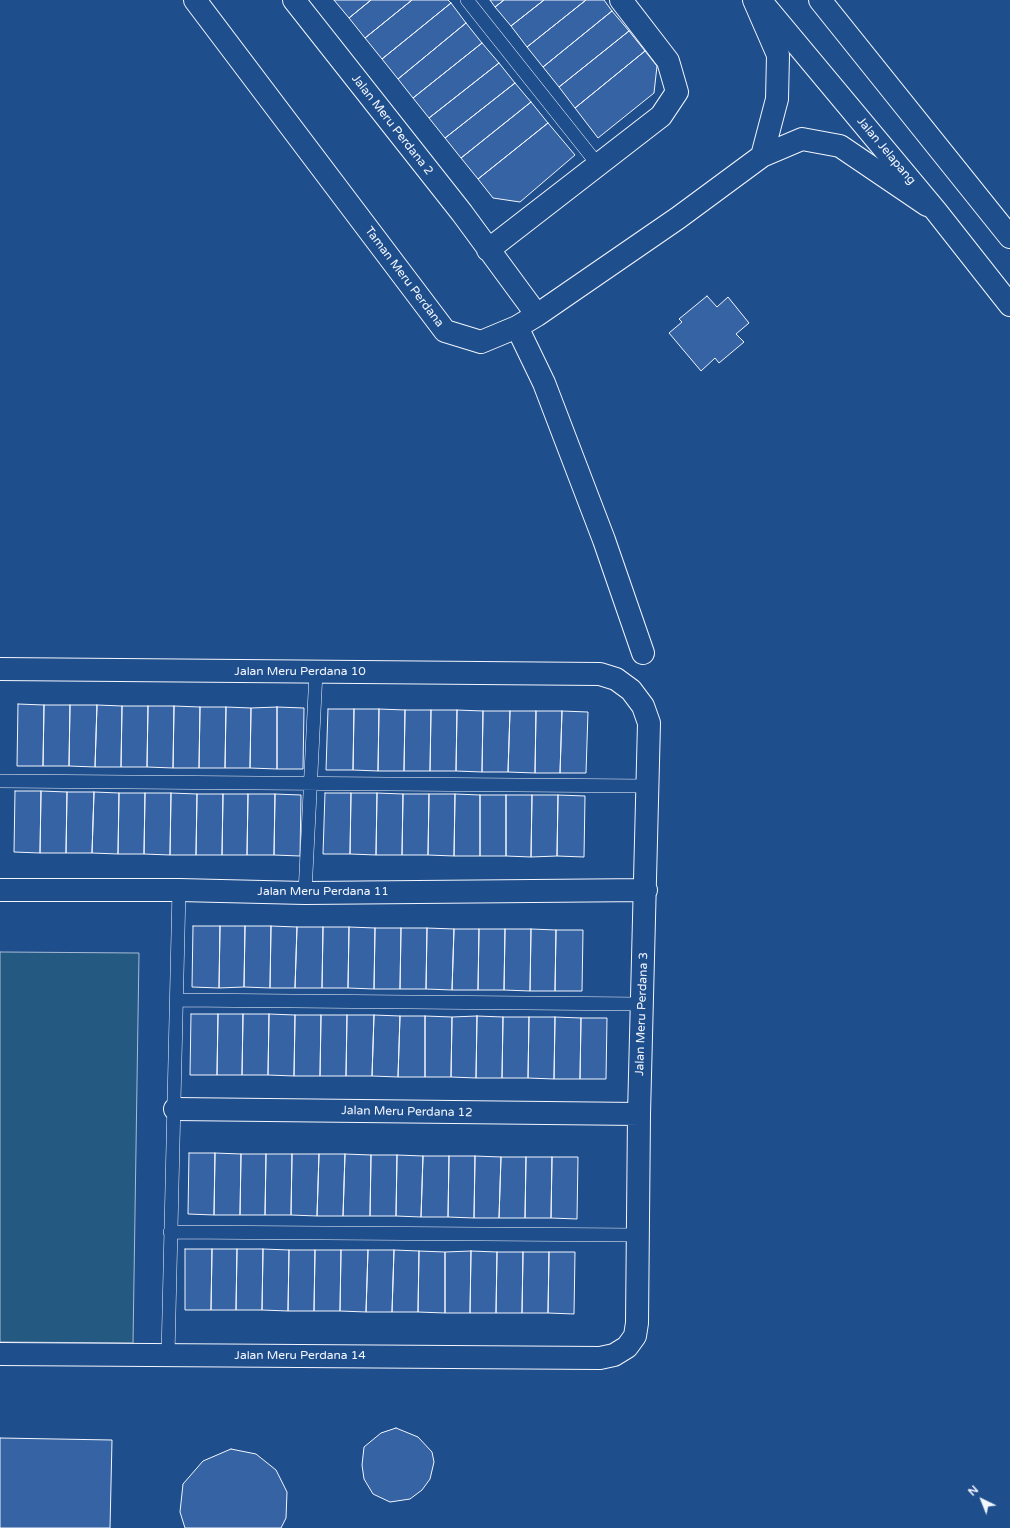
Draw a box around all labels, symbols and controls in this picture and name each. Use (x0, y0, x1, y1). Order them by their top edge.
street label: Jalan Meru Perdana 2 (348, 72, 436, 178)
street label: Jalan Jelapang (854, 114, 918, 188)
street label: Taman Meru Perdana (362, 224, 446, 330)
street label: Jalan Meru Perdana 10 (234, 665, 366, 679)
street label: Jalan Meru Perdana 11 (257, 885, 389, 899)
street label: Jalan Meru Perdana 3 (633, 952, 651, 1076)
street label: Jalan Meru Perdana 12 (341, 1104, 473, 1120)
street label: Jalan Meru Perdana 14 (234, 1349, 366, 1363)
north arrow (962, 1480, 1002, 1520)
text: N (966, 1483, 981, 1499)

